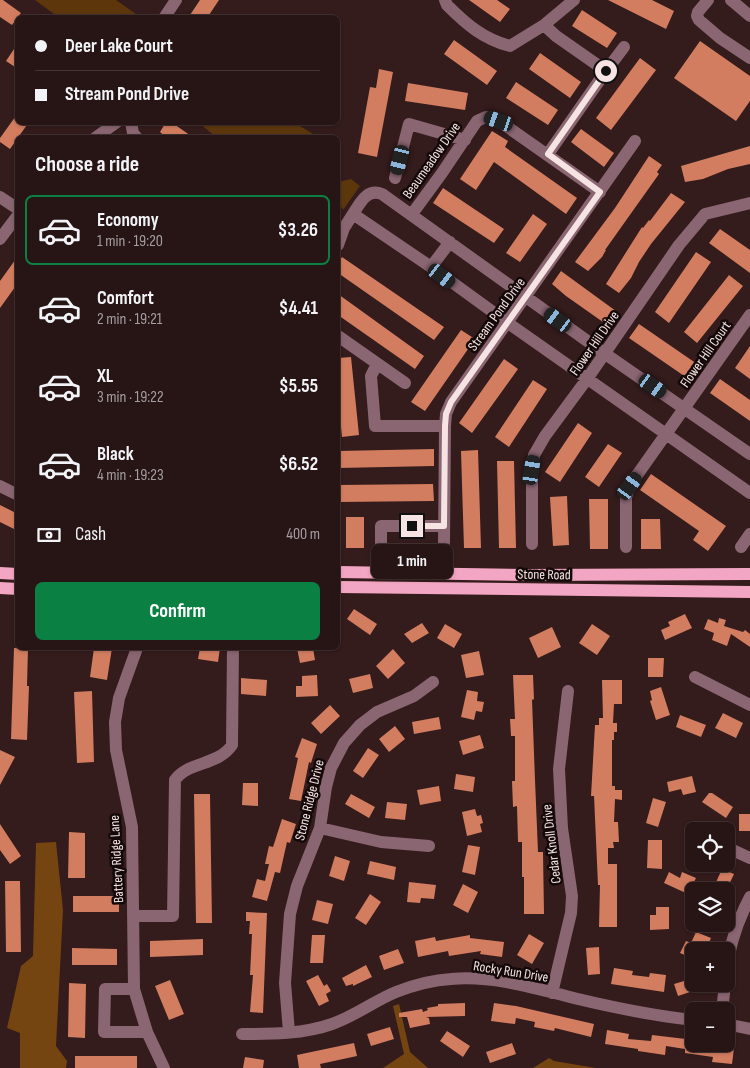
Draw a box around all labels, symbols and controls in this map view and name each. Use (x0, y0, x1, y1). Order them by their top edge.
text: Deer Lake Court (65, 35, 173, 58)
route start (595, 60, 617, 82)
text: Stream Pond Drive (65, 83, 189, 106)
car (482, 109, 515, 133)
street label: Beaumeadow Drive (399, 119, 464, 202)
car (389, 144, 410, 176)
text: Choose a ride (35, 151, 139, 178)
icon: car (37, 208, 82, 253)
text: Economy (97, 209, 159, 232)
text: $3.26 (278, 219, 318, 242)
text: 1 min · 19:20 (97, 232, 163, 251)
car (425, 261, 458, 291)
street label: Stream Pond Drive (464, 274, 529, 354)
icon: car (37, 286, 82, 331)
text: Comfort (97, 287, 154, 310)
text: $4.41 (279, 297, 318, 320)
car (541, 305, 574, 335)
street label: Flower Hill Drive (566, 308, 623, 379)
text: 2 min · 19:21 (97, 310, 162, 329)
street label: Flower Hill Court (676, 318, 735, 391)
icon: car (37, 364, 82, 409)
text: XL (97, 365, 113, 388)
car (636, 371, 669, 401)
text: $5.55 (279, 375, 318, 398)
text: 3 min · 19:22 (97, 388, 164, 407)
icon: car (37, 442, 82, 487)
text: Black (97, 443, 134, 466)
text: $6.52 (279, 453, 318, 476)
car (522, 454, 541, 486)
text: 4 min · 19:23 (97, 466, 164, 485)
car (615, 469, 644, 503)
route end (401, 515, 423, 537)
icon: cash (35, 521, 63, 549)
text: Cash (75, 523, 106, 546)
text: 400 m (286, 525, 320, 544)
callout: 1 min (371, 544, 453, 578)
text: 1 min (397, 552, 427, 571)
street label: Stone Road (517, 566, 571, 583)
button: Confirm (35, 582, 320, 640)
street label: Stone Ridge Drive (291, 758, 328, 842)
street label: Cedar Knoll Drive (538, 803, 565, 885)
street label: Battery Ridge Lane (106, 815, 127, 903)
map controls (685, 822, 735, 1052)
button: locate (685, 822, 735, 872)
button: layers (685, 882, 735, 932)
button: + (685, 942, 735, 992)
street label: Rocky Run Drive (472, 957, 550, 986)
button: − (685, 1002, 735, 1052)

